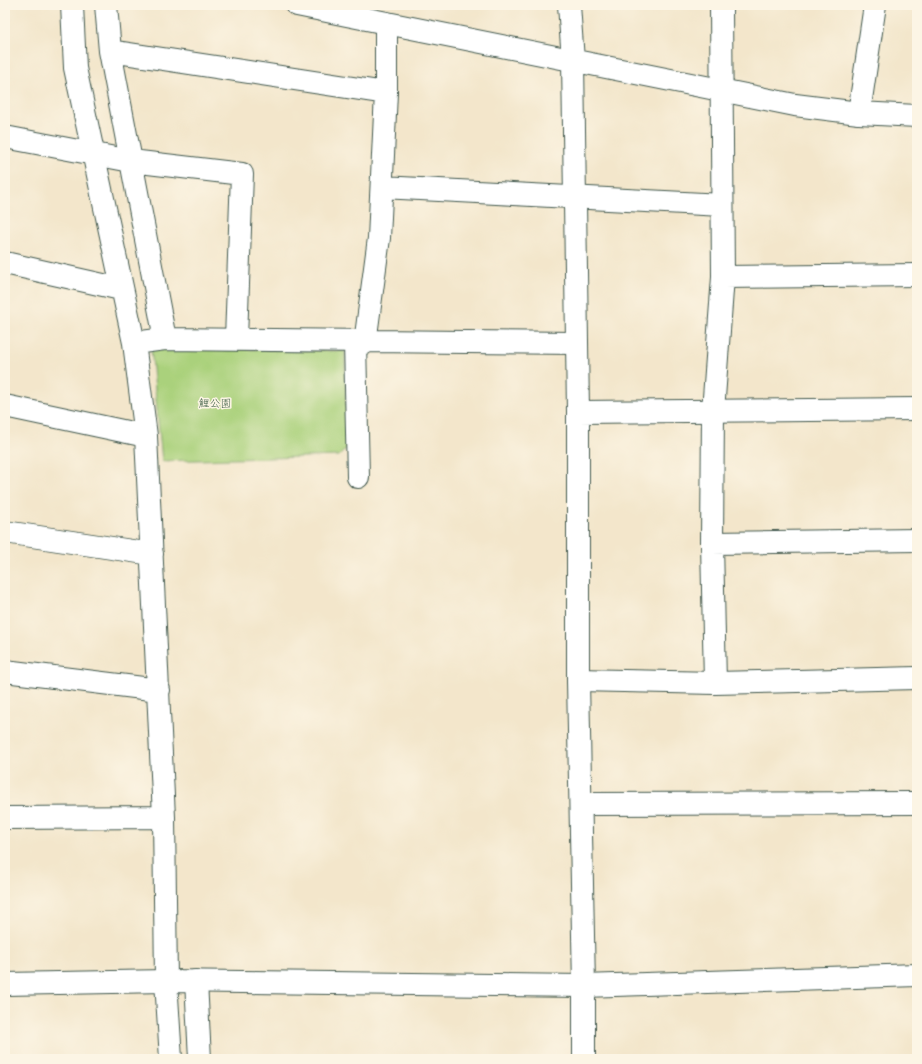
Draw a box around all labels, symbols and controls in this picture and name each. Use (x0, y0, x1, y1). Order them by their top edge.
park label: 鯉公園 (199, 394, 232, 411)

